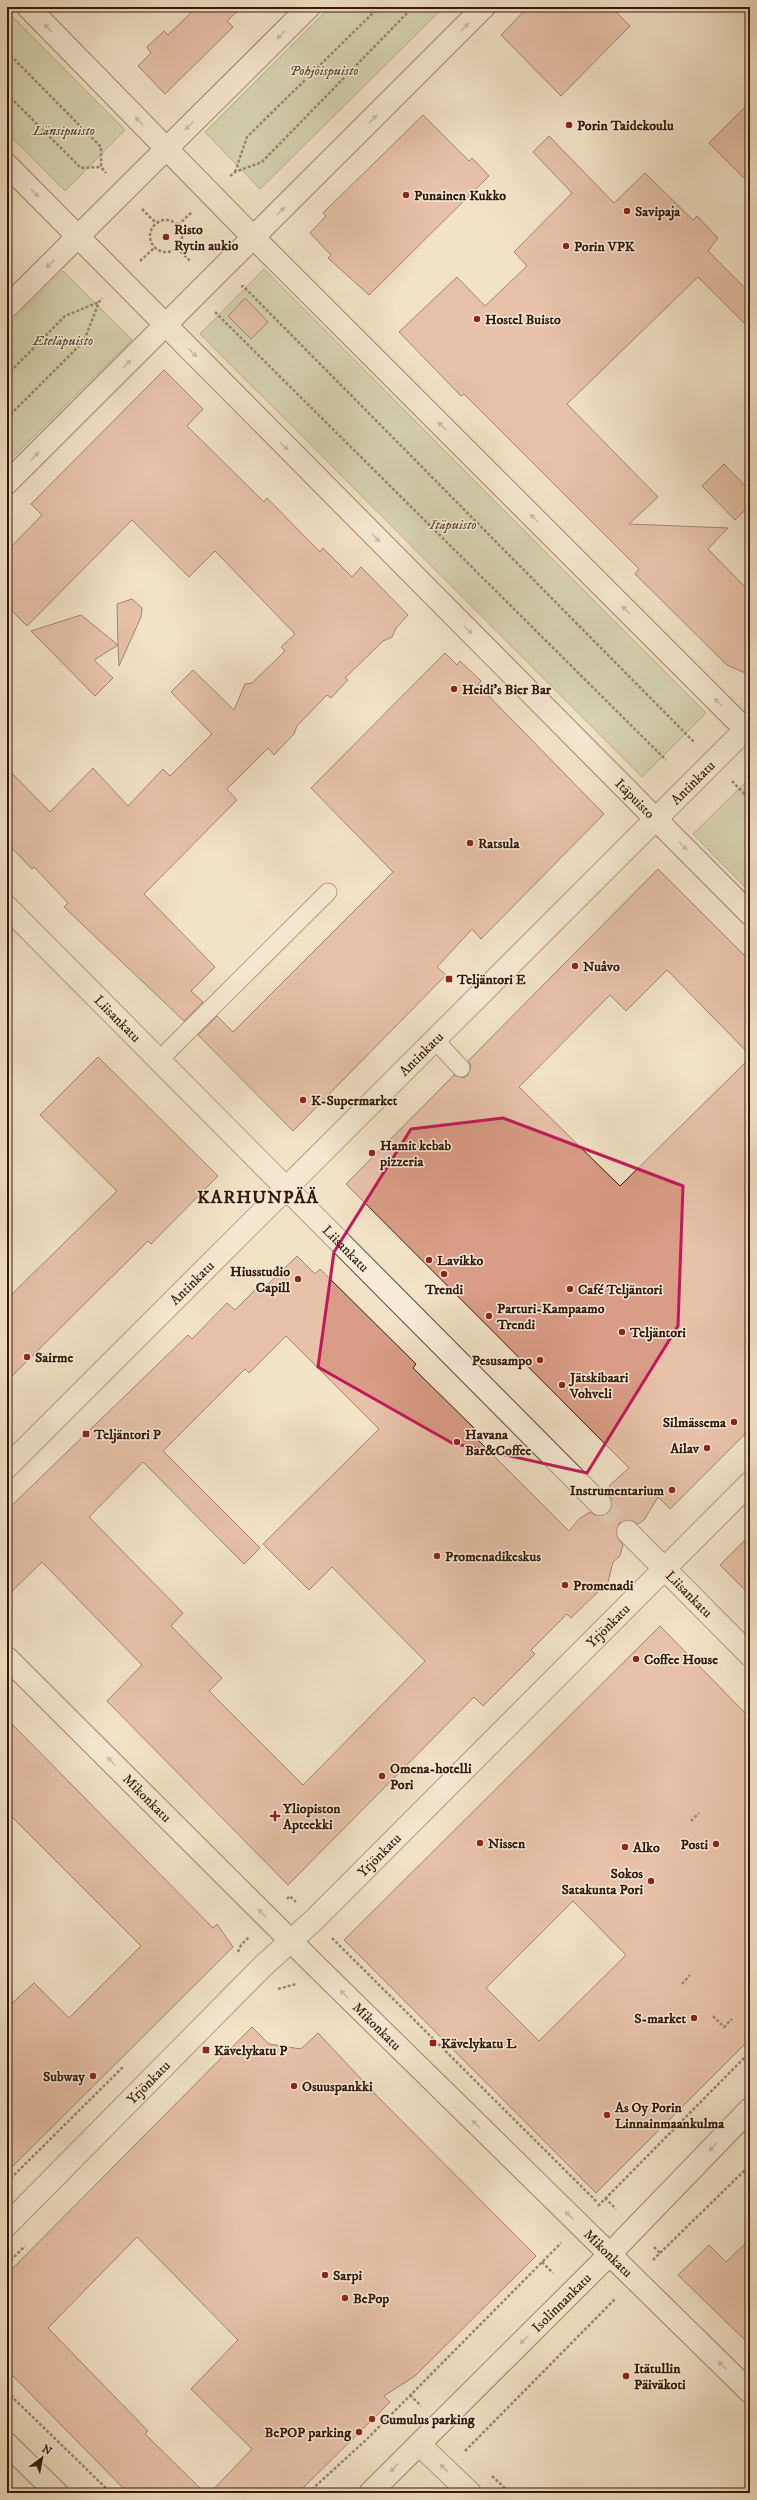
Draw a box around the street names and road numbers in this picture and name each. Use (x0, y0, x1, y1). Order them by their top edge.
street label: Antinkatu (667, 757, 720, 809)
street label: Itäpuisto (611, 775, 658, 823)
street label: Liisankatu (90, 992, 144, 1047)
street label: Antinkatu (396, 1028, 448, 1080)
street label: Liisankatu (318, 1222, 373, 1277)
street label: Antinkatu (166, 1257, 219, 1309)
street label: Liisankatu (661, 1567, 716, 1622)
street label: Yrjönkatu (583, 1600, 635, 1652)
street label: Mikonkatu (118, 1770, 175, 1827)
street label: Yrjönkatu (354, 1830, 406, 1881)
street label: Mikonkatu (348, 1999, 405, 2055)
street label: Yrjönkatu (123, 2057, 175, 2109)
street label: Mikonkatu (579, 2226, 636, 2282)
street label: Isolinnankatu (528, 2269, 596, 2337)

